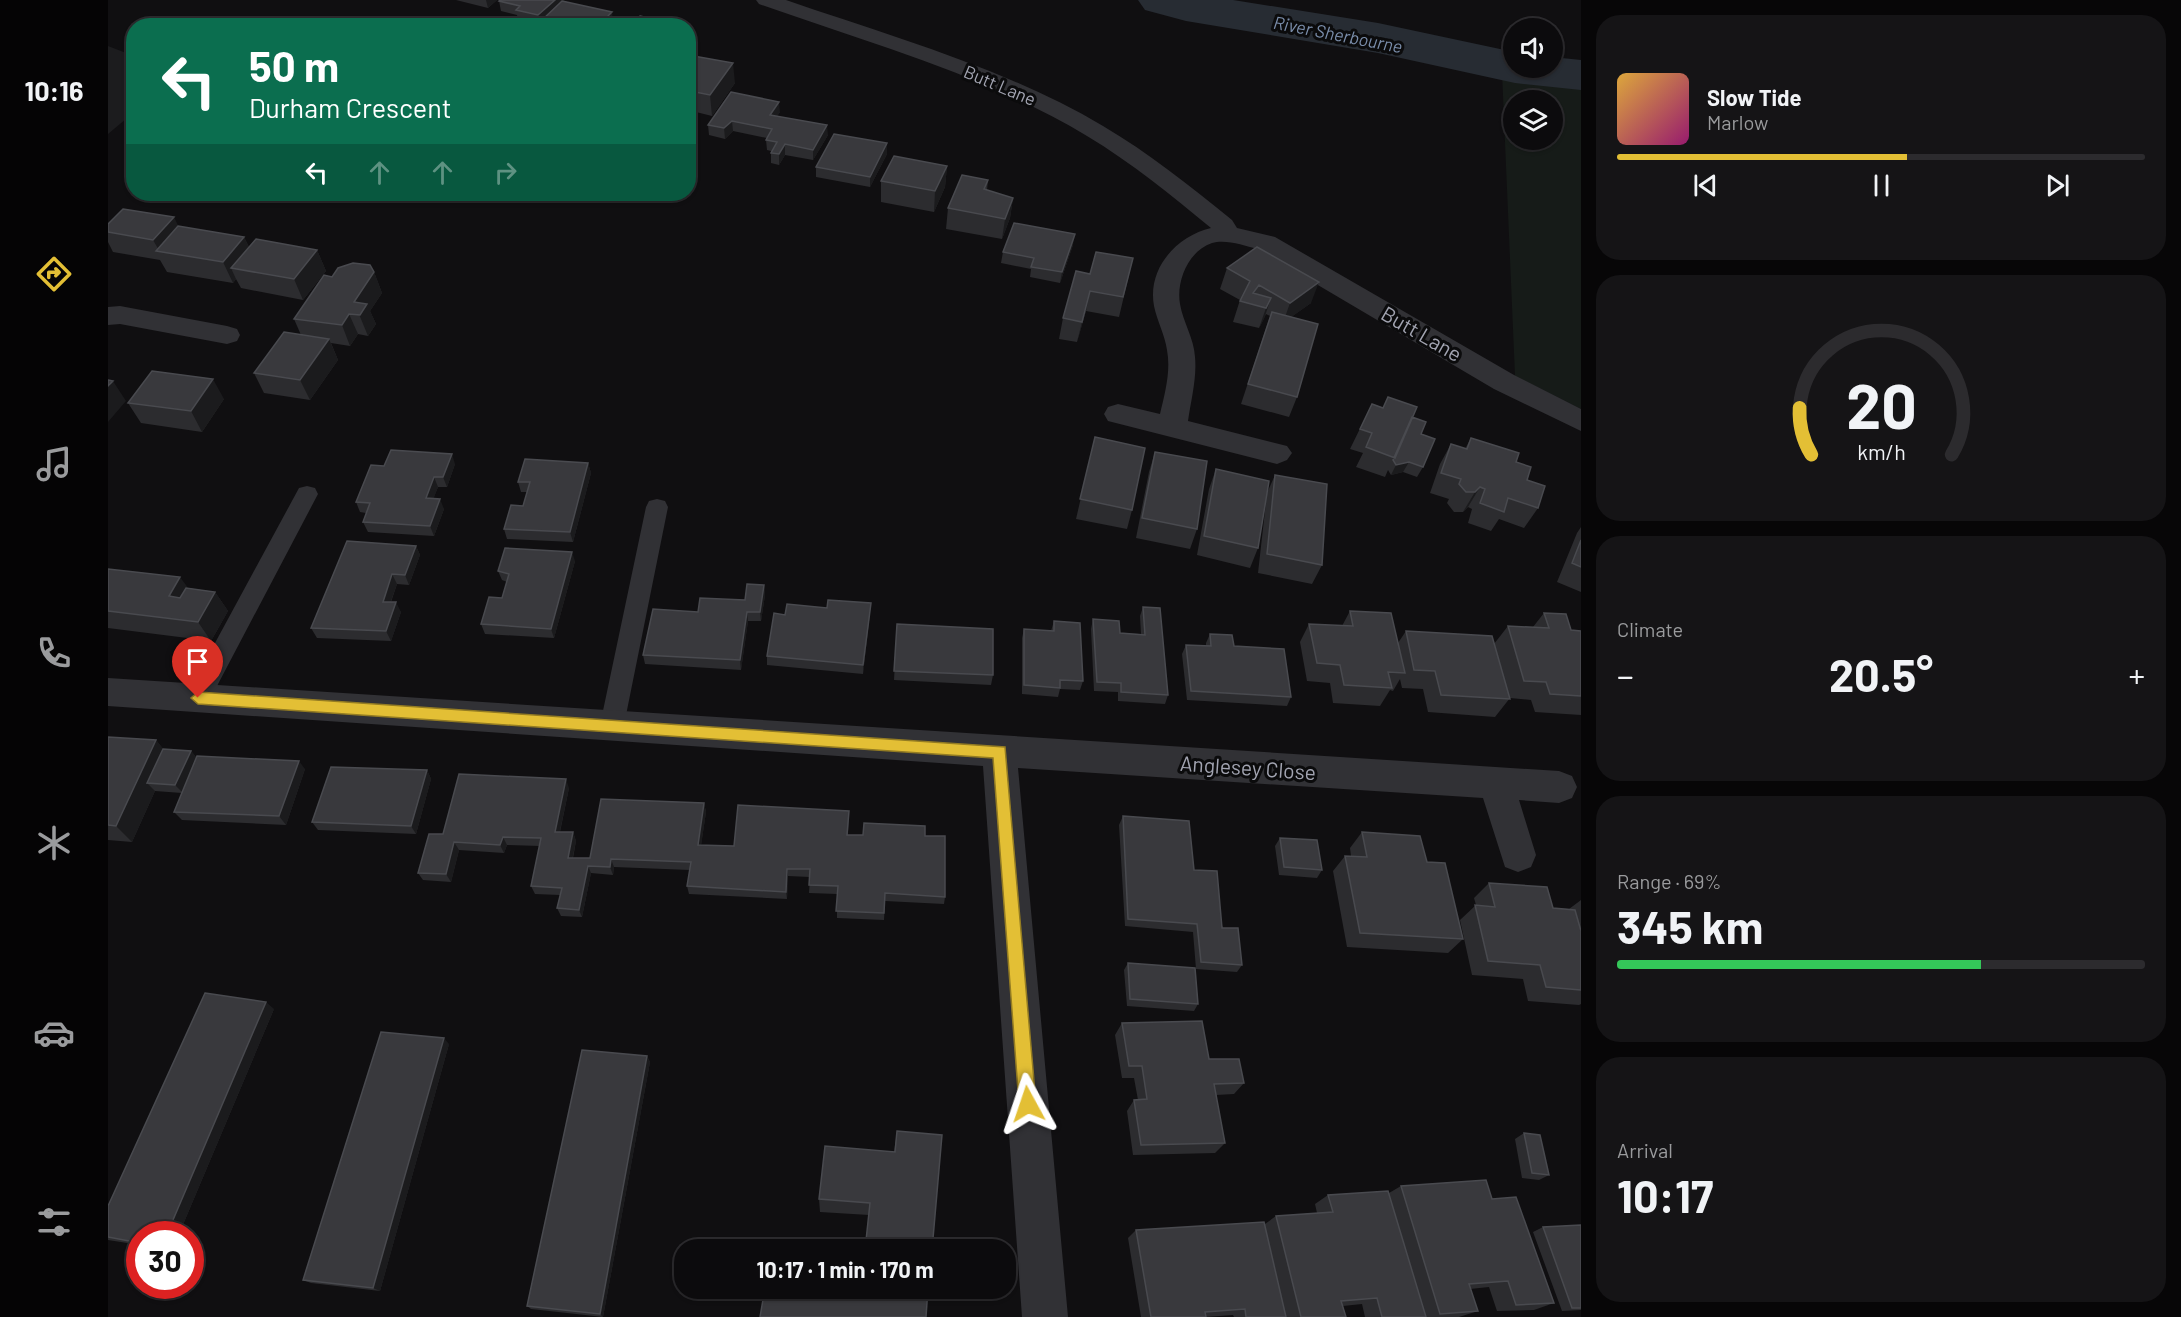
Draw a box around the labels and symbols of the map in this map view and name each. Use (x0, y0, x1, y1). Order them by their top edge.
water label: River Sherbourne (1272, 11, 1404, 57)
street label: Butt Lane (961, 60, 1039, 110)
street label: Butt Lane (1377, 300, 1467, 366)
pin (172, 636, 223, 698)
street label: Anglesey Close (1179, 750, 1317, 784)
position arrow (996, 1072, 1060, 1136)
speed limit sign: 30 (126, 1221, 204, 1299)

